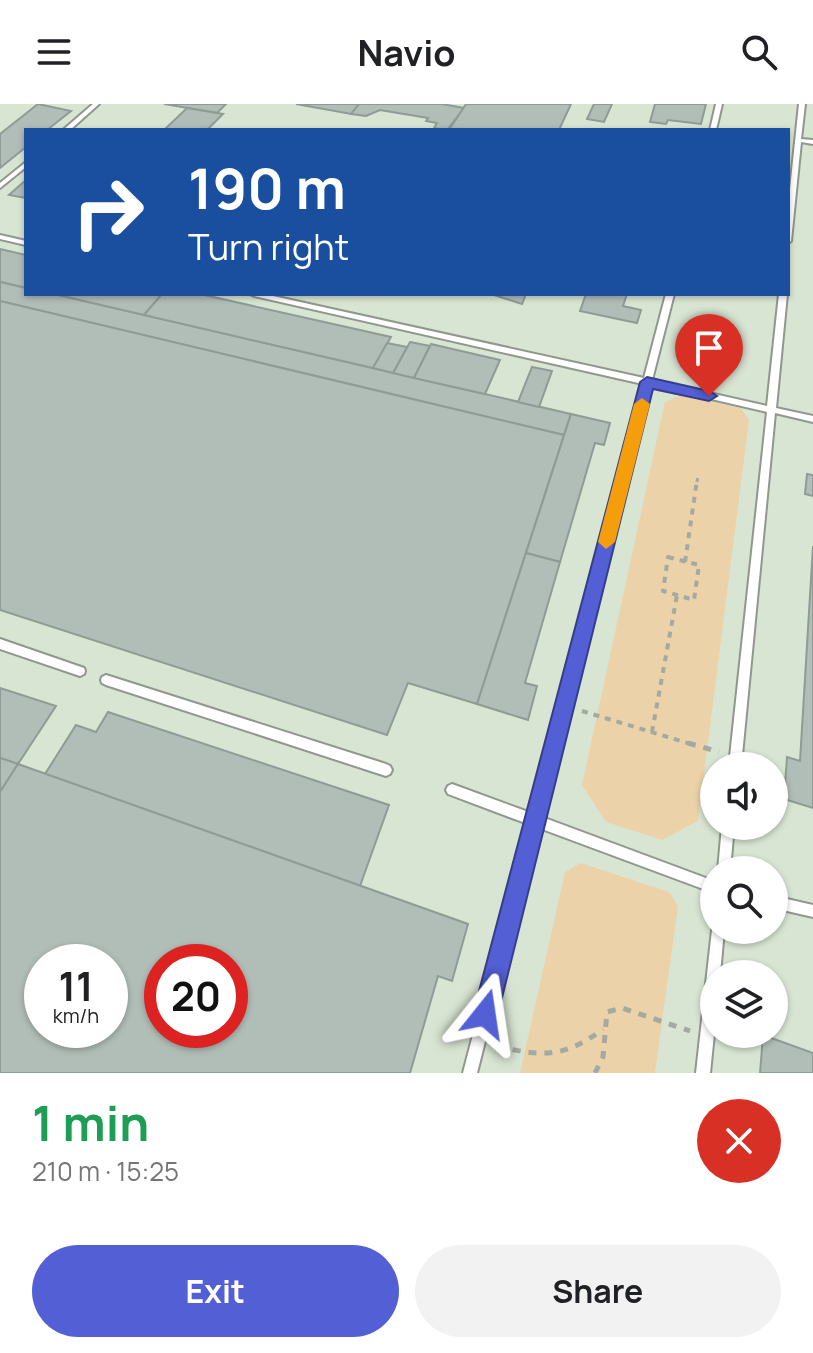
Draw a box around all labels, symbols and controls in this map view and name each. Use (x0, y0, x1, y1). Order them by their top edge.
text: Navio (357, 28, 456, 77)
icon: menu (32, 30, 76, 74)
icon: search (737, 30, 781, 74)
text: 190 m (188, 149, 346, 226)
icon: right (56, 160, 160, 264)
text: Turn right (188, 222, 349, 271)
pin (675, 314, 743, 396)
icon: arrive (687, 326, 731, 370)
map controls (700, 752, 788, 1048)
button: sound (700, 752, 788, 840)
button: search (700, 856, 788, 944)
speed limit sign: 20 (144, 944, 248, 1048)
text: 11 (58, 958, 94, 1013)
button: layers (700, 960, 788, 1048)
position arrow (443, 972, 527, 1056)
text: km/h (53, 1002, 99, 1029)
text: 1 min (32, 1090, 149, 1155)
button: close (697, 1099, 781, 1183)
text: 210 m · 15:25 (32, 1153, 179, 1189)
button: Exit (32, 1245, 399, 1337)
button: Share (415, 1245, 781, 1337)

